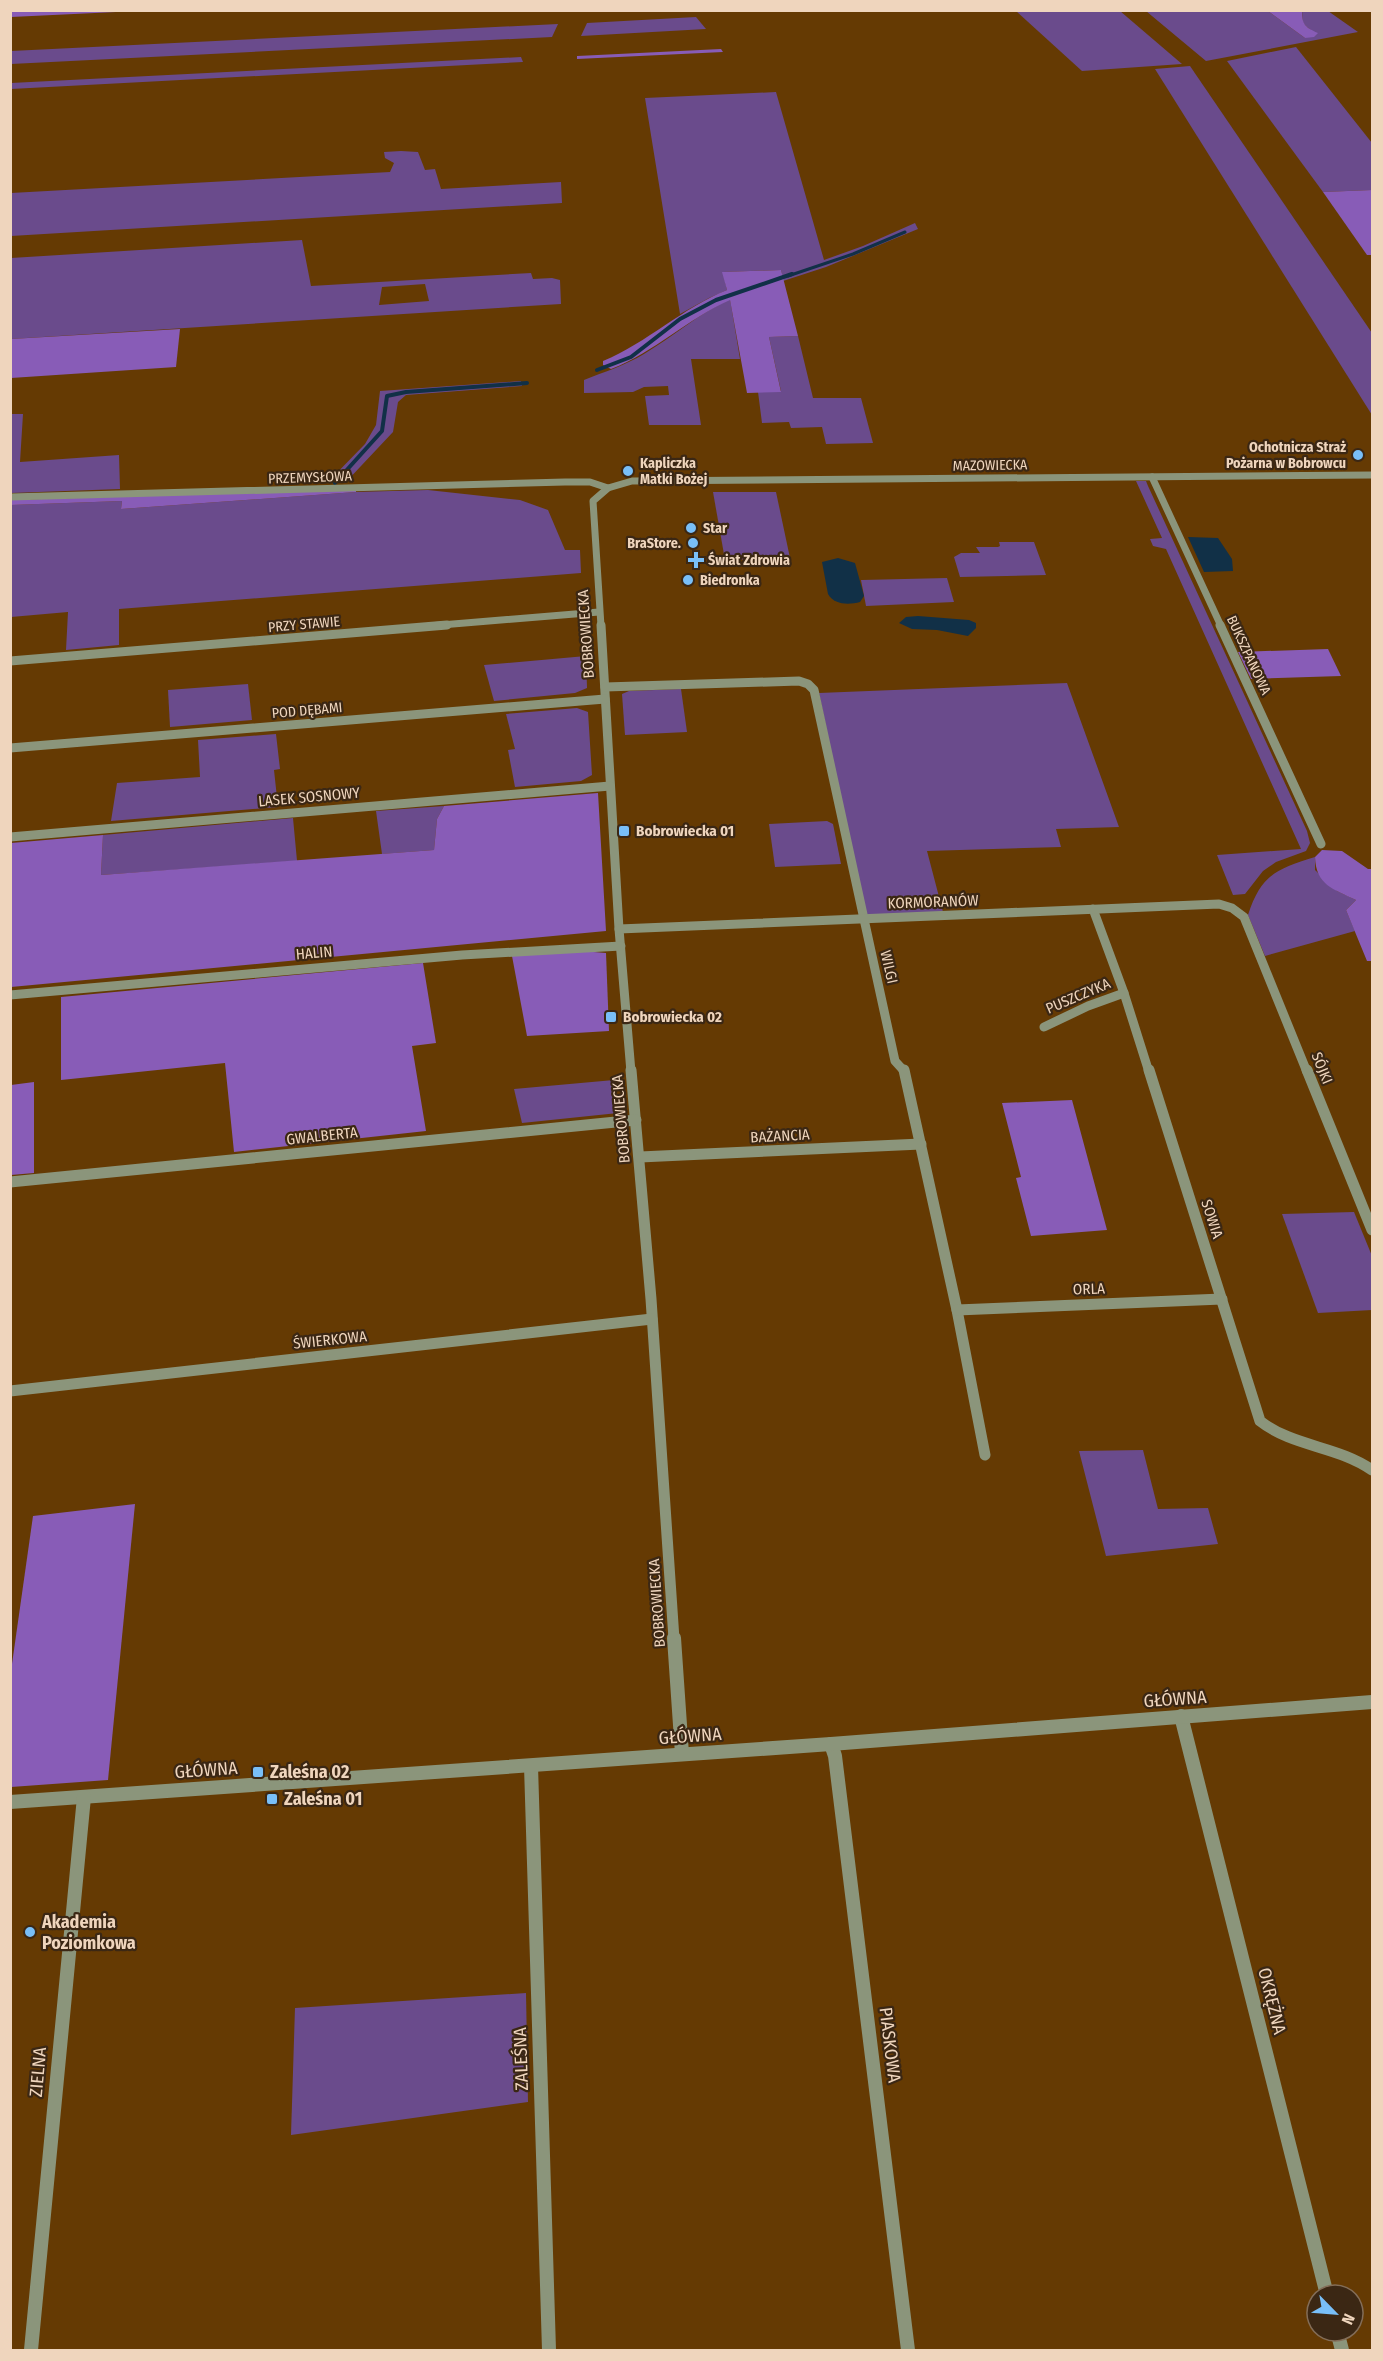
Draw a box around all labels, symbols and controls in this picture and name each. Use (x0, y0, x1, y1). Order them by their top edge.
place label: Ochotnicza Straż Pożarna w Bobrowcu (1226, 439, 1346, 472)
marker: Ochotnicza Straż Pożarna w Bobrowcu (1351, 448, 1365, 462)
place label: Kapliczka Matki Bożej (640, 455, 708, 488)
street label: MAZOWIECKA (952, 456, 1028, 475)
marker: Kapliczka Matki Bożej (621, 464, 635, 478)
street label: PRZEMYSŁOWA (268, 468, 353, 487)
place label: Star (703, 520, 728, 537)
marker: Star (684, 521, 698, 535)
place label: BraStore. (627, 535, 681, 552)
marker: BraStore. (686, 536, 700, 550)
place label: Świat Zdrowia (708, 551, 790, 569)
marker: Świat Zdrowia (689, 553, 703, 567)
place label: Biedronka (700, 572, 760, 589)
marker: Biedronka (681, 573, 695, 587)
street label: BOBROWIECKA (574, 589, 598, 679)
street label: PRZY STAWIE (267, 613, 341, 636)
street label: BUKSZPANOWA (1223, 613, 1275, 698)
street label: POD DĘBAMI (271, 699, 343, 722)
street label: LASEK SOSNOWY (257, 784, 361, 810)
place label: Bobrowiecka 01 (636, 822, 734, 840)
marker: Bobrowiecka 01 (617, 824, 631, 838)
street label: KORMORANÓW (887, 891, 979, 913)
street label: HALIN (295, 942, 333, 964)
street label: WILGI (876, 949, 902, 985)
street label: PUSZCZYKA (1043, 974, 1113, 1018)
place label: Bobrowiecka 02 (623, 1008, 722, 1026)
marker: Bobrowiecka 02 (604, 1010, 618, 1024)
street label: SÓJKI (1308, 1049, 1336, 1087)
street label: BOBROWIECKA (608, 1074, 634, 1164)
street label: GWALBERTA (285, 1123, 359, 1149)
street label: BAŻANCIA (750, 1125, 810, 1147)
street label: SOWIA (1197, 1197, 1227, 1241)
street label: ORLA (1073, 1279, 1105, 1299)
street label: ŚWIERKOWA (292, 1327, 368, 1353)
street label: BOBROWIECKA (645, 1558, 669, 1648)
street label: GŁÓWNA (1143, 1686, 1208, 1712)
street label: GŁÓWNA (658, 1723, 723, 1749)
street label: GŁÓWNA (174, 1757, 239, 1783)
place label: Zaleśna 02 (270, 1761, 349, 1783)
marker: Zaleśna 02 (251, 1765, 265, 1779)
place label: Zaleśna 01 (284, 1788, 362, 1810)
marker: Zaleśna 01 (265, 1792, 279, 1806)
place label: Akademia Poziomkowa (41, 1911, 136, 1954)
marker: Akademia Poziomkowa (23, 1925, 37, 1939)
street label: OKRĘŻNA (1253, 1965, 1291, 2037)
street label: PIASKOWA (874, 2006, 906, 2085)
street label: ZALEŚNA (509, 2026, 533, 2091)
street label: ZIELNA (25, 2046, 51, 2098)
north arrow (1305, 2283, 1365, 2343)
text: N (1338, 2311, 1359, 2327)

